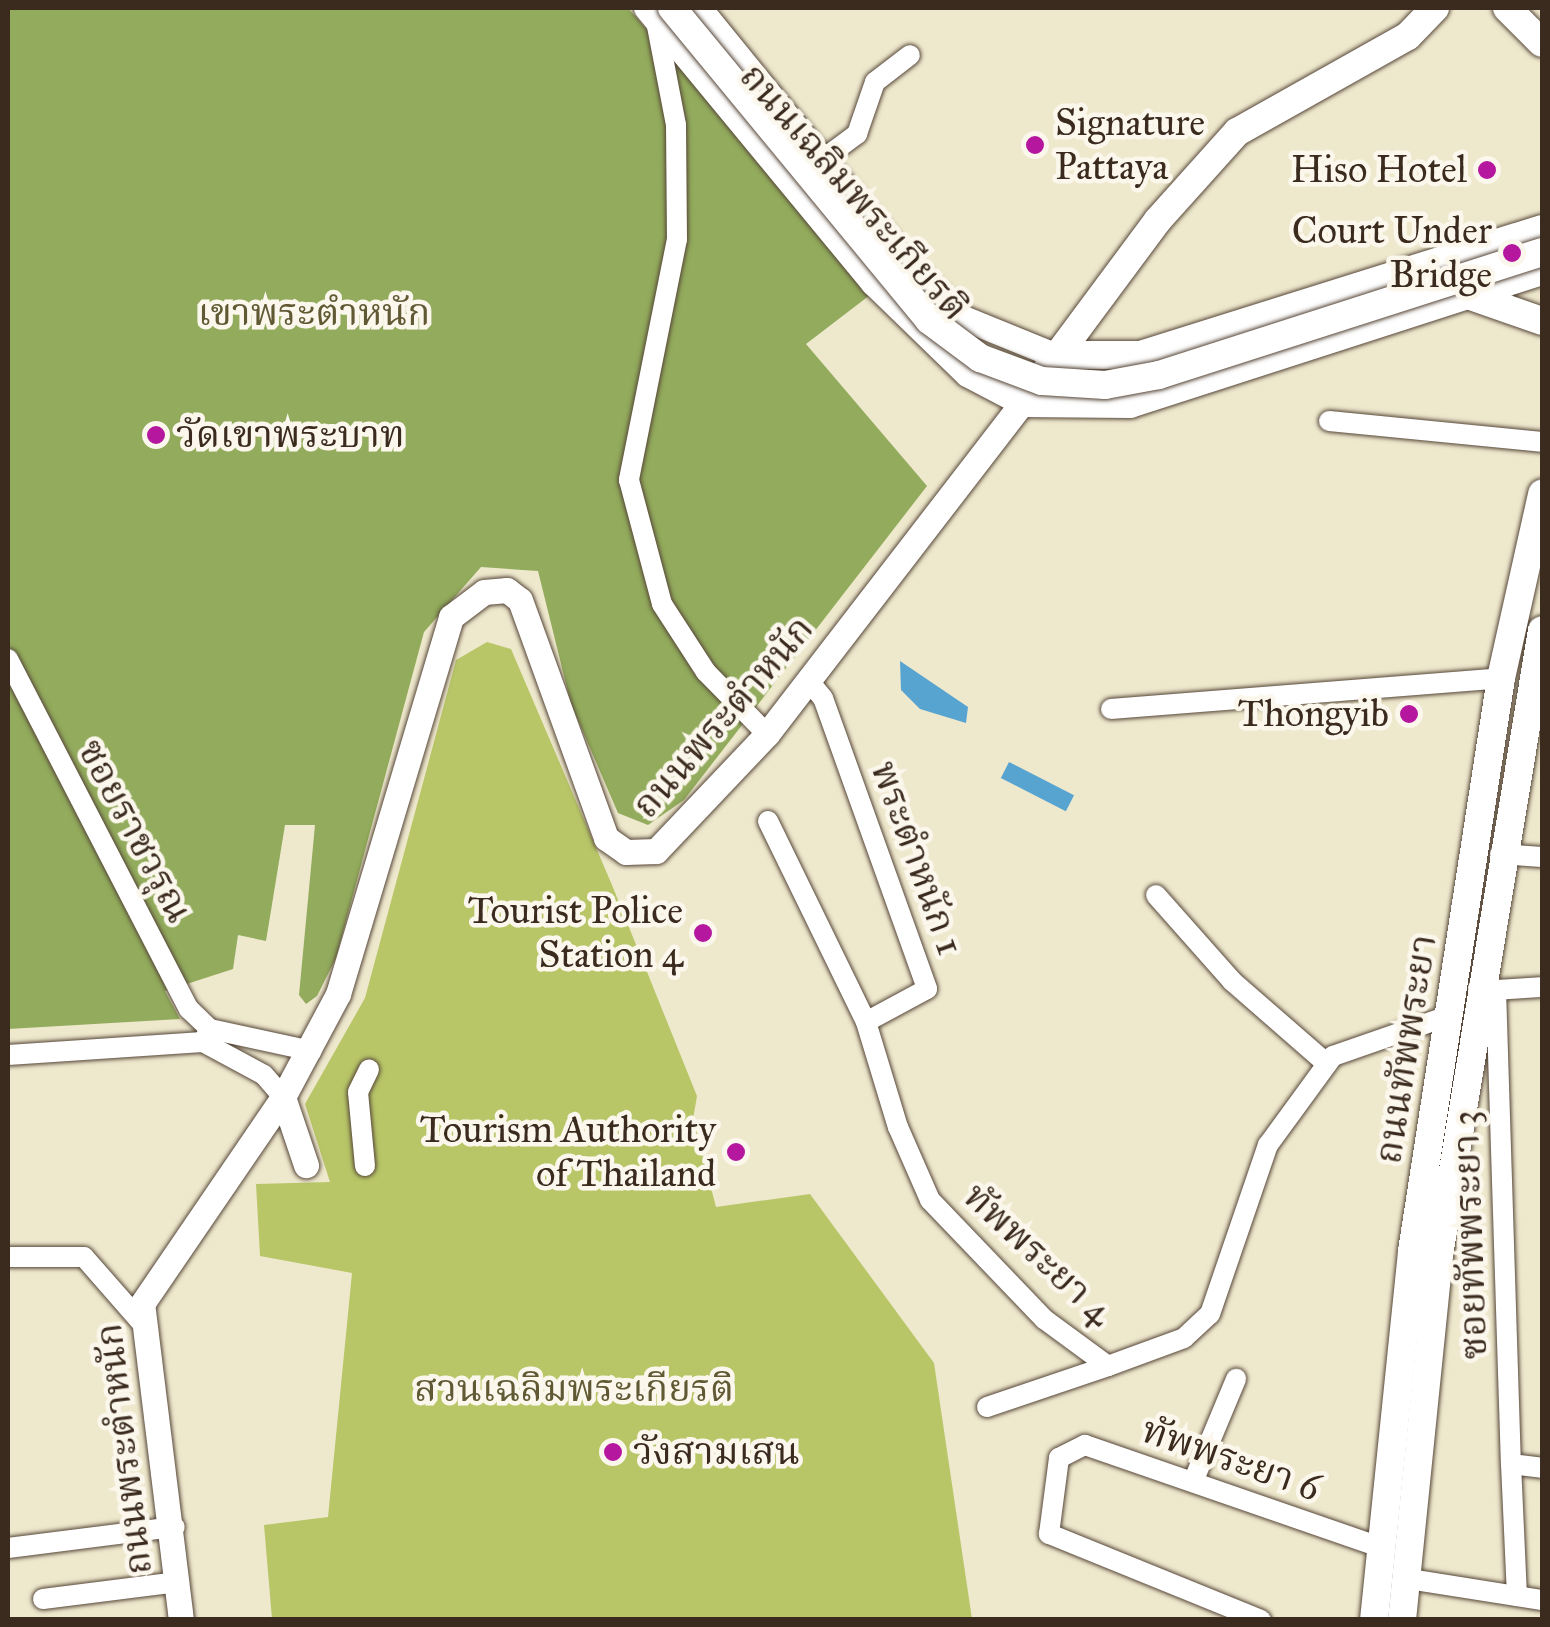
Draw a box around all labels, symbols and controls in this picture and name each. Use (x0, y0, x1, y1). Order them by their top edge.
street label: ถนนเฉลิมพระเกียรติ (730, 54, 978, 330)
place label: Signature Pattaya (1055, 100, 1205, 190)
marker: Signature Pattaya (1024, 134, 1046, 156)
place label: Hiso Hotel (1291, 147, 1467, 193)
marker: Hiso Hotel (1476, 159, 1498, 181)
place label: Court Under Bridge (1292, 208, 1492, 298)
marker: Court Under Bridge (1501, 242, 1523, 264)
park label: เขาพระตำหนัก (198, 290, 430, 336)
place label: วัดเขาพระบาท (176, 412, 405, 458)
marker: วัดเขาพระบาท (145, 424, 167, 446)
street label: ถนนพระตำหนัก (623, 607, 823, 827)
place label: Thongyib (1238, 691, 1389, 737)
marker: Thongyib (1398, 703, 1420, 725)
street label: ซอยราชวรุณ (68, 732, 202, 930)
street label: พระตำหนัก 1 (861, 755, 973, 961)
place label: Tourist Police Station 4 (468, 888, 683, 978)
marker: Tourist Police Station 4 (692, 922, 714, 944)
street label: ถนนทัพพระยา (1365, 931, 1447, 1167)
place label: Tourism Authority of Thailand (420, 1107, 716, 1196)
street label: ซอยทัพพระยา 3 (1443, 1110, 1497, 1360)
marker: Tourism Authority of Thailand (725, 1141, 747, 1163)
street label: ทัพพระยา 4 (954, 1173, 1122, 1335)
street label: ถนนพระตำหนัก (86, 1321, 162, 1577)
park label: สวนเฉลิมพระเกียรติ (414, 1366, 734, 1412)
street label: ทัพพระยา 6 (1136, 1407, 1326, 1511)
place label: วังสามเสน (633, 1429, 800, 1475)
marker: วังสามเสน (602, 1441, 624, 1463)

